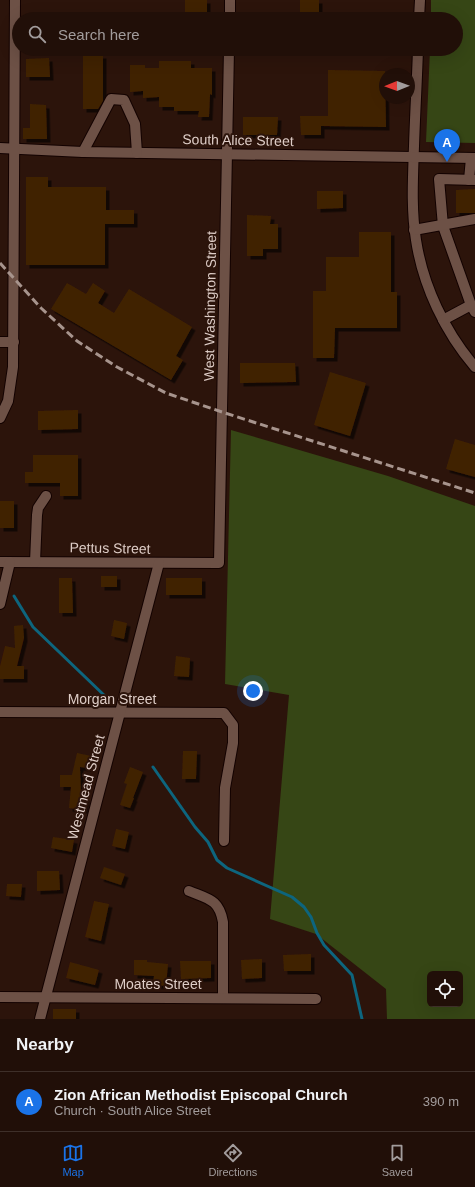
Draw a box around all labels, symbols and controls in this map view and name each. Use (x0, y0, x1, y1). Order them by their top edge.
search box (12, 12, 463, 56)
icon: search (26, 23, 48, 45)
text: Search here (58, 26, 140, 43)
north arrow (379, 68, 415, 104)
pin: A (434, 129, 460, 162)
street label: South Alice Street (182, 131, 294, 149)
street label: West Washington Street (201, 231, 219, 381)
street label: Pettus Street (69, 539, 151, 557)
your location (243, 681, 263, 701)
street label: Morgan Street (68, 691, 156, 707)
street label: Westmead Street (64, 733, 108, 841)
map controls (427, 971, 463, 1007)
button: locate (427, 971, 463, 1007)
street label: Moates Street (114, 976, 202, 992)
text: Nearby (16, 1035, 74, 1054)
text: Zion African Methodist Episcopal Church (54, 1086, 348, 1103)
text: A (24, 1094, 34, 1109)
text: 390 m (423, 1094, 459, 1109)
text: Church · South Alice Street (54, 1103, 211, 1118)
tab: Map (62, 1142, 84, 1178)
tab: Directions (208, 1142, 257, 1178)
tab: Saved (382, 1142, 413, 1178)

